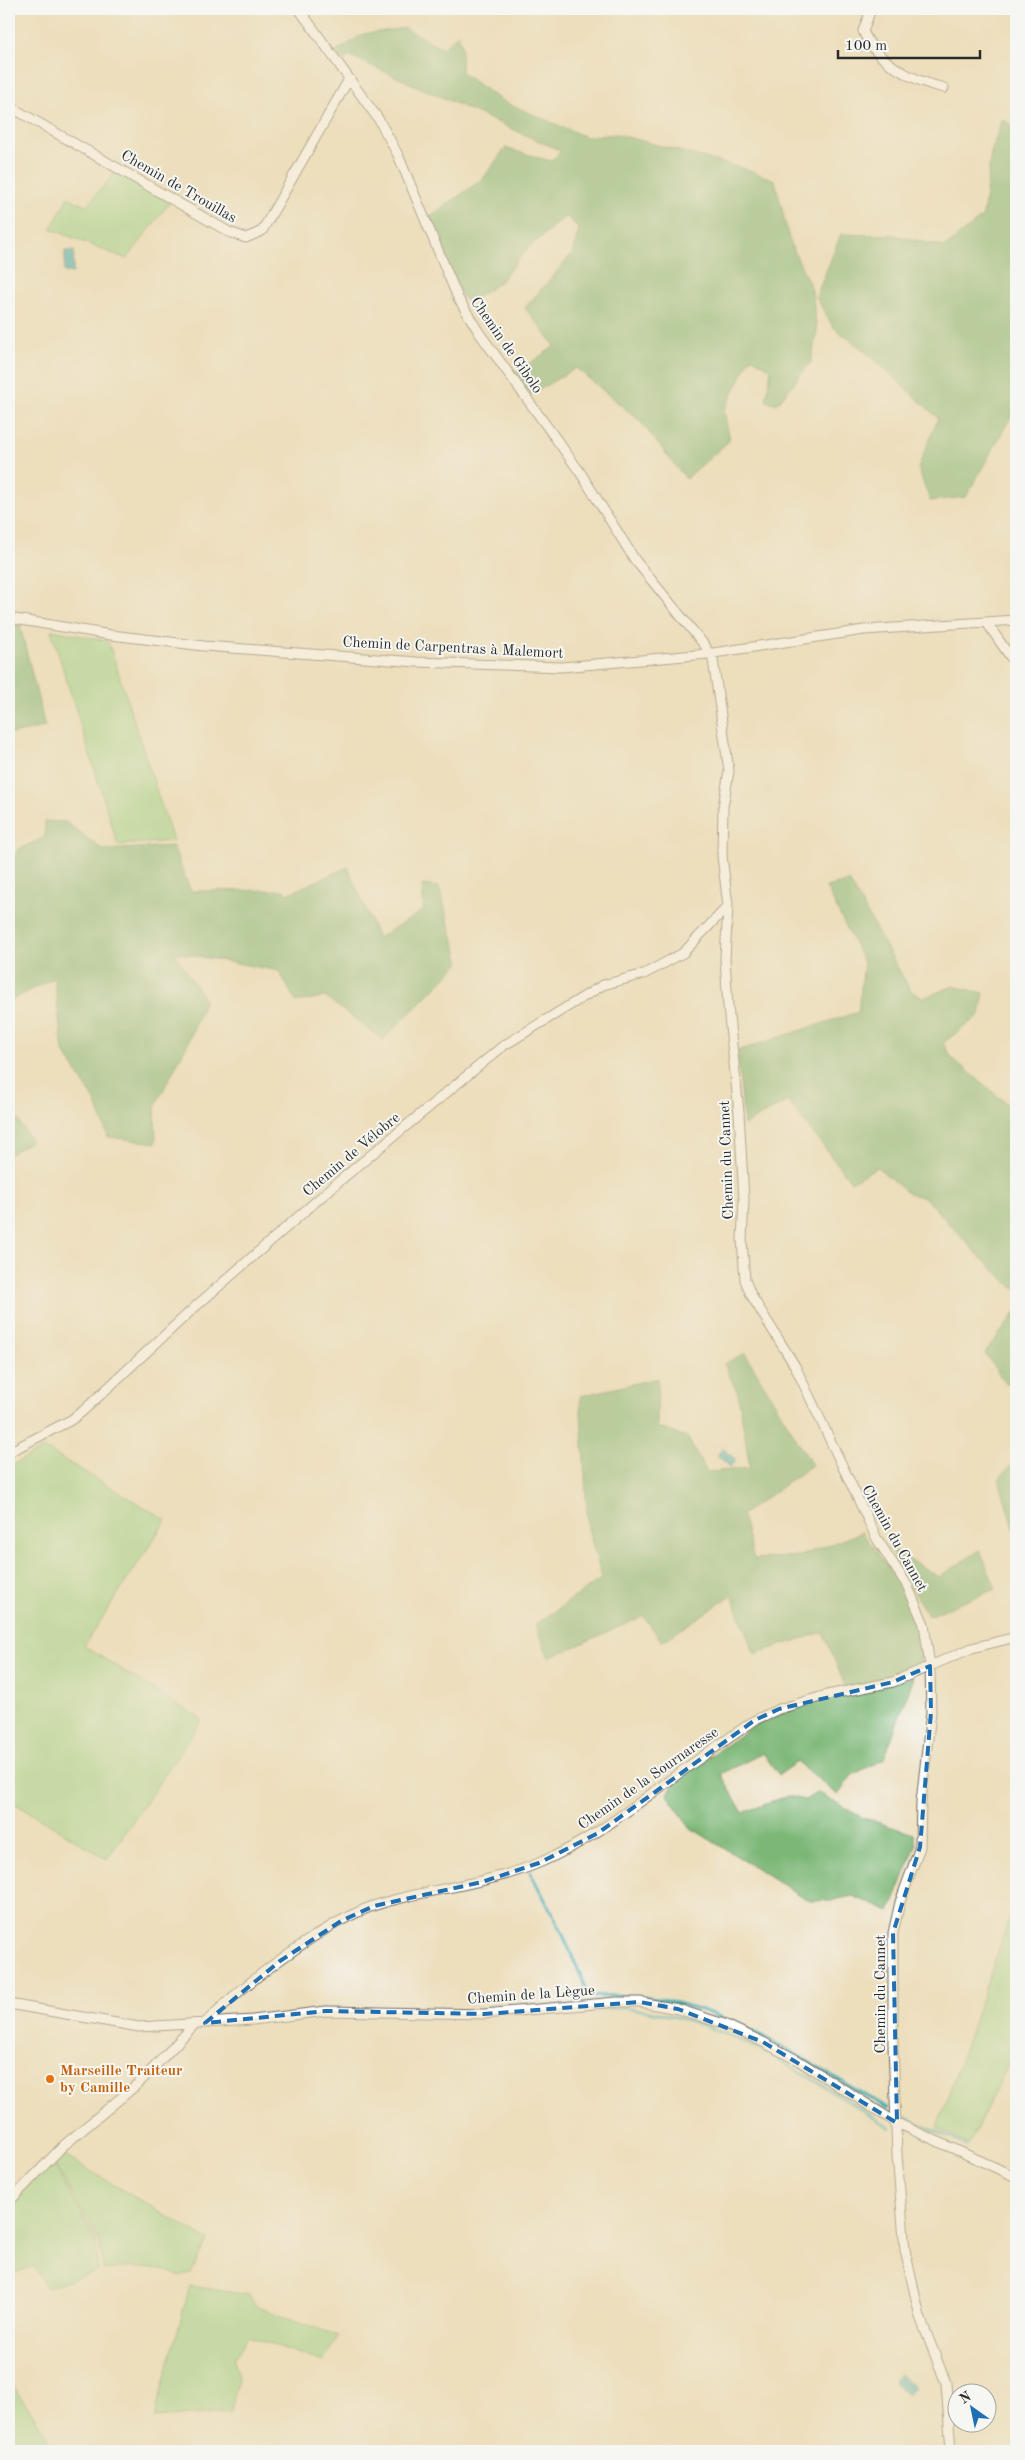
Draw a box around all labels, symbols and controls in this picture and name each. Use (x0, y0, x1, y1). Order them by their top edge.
scale bar (838, 28, 980, 60)
text: 100 m (845, 39, 887, 54)
street label: Chemin de Trouillas (118, 148, 239, 226)
street label: Chemin de Gibolo (467, 295, 545, 397)
street label: Chemin de Carpentras à Malemort (342, 635, 564, 662)
street label: Chemin du Cannet (718, 1100, 737, 1220)
street label: Chemin de Vélobre (301, 1110, 403, 1200)
street label: Chemin du Cannet (858, 1483, 929, 1595)
street label: Chemin de la Sournaresse (576, 1725, 722, 1833)
street label: Chemin du Cannet (874, 1934, 889, 2054)
street label: Chemin de la Lègue (467, 1984, 596, 2007)
place label: Marseille Traiteur by Camille (60, 2064, 183, 2096)
marker: Marseille Traiteur by Camille (44, 2073, 56, 2085)
north arrow (948, 2382, 998, 2432)
text: N (957, 2389, 974, 2407)

